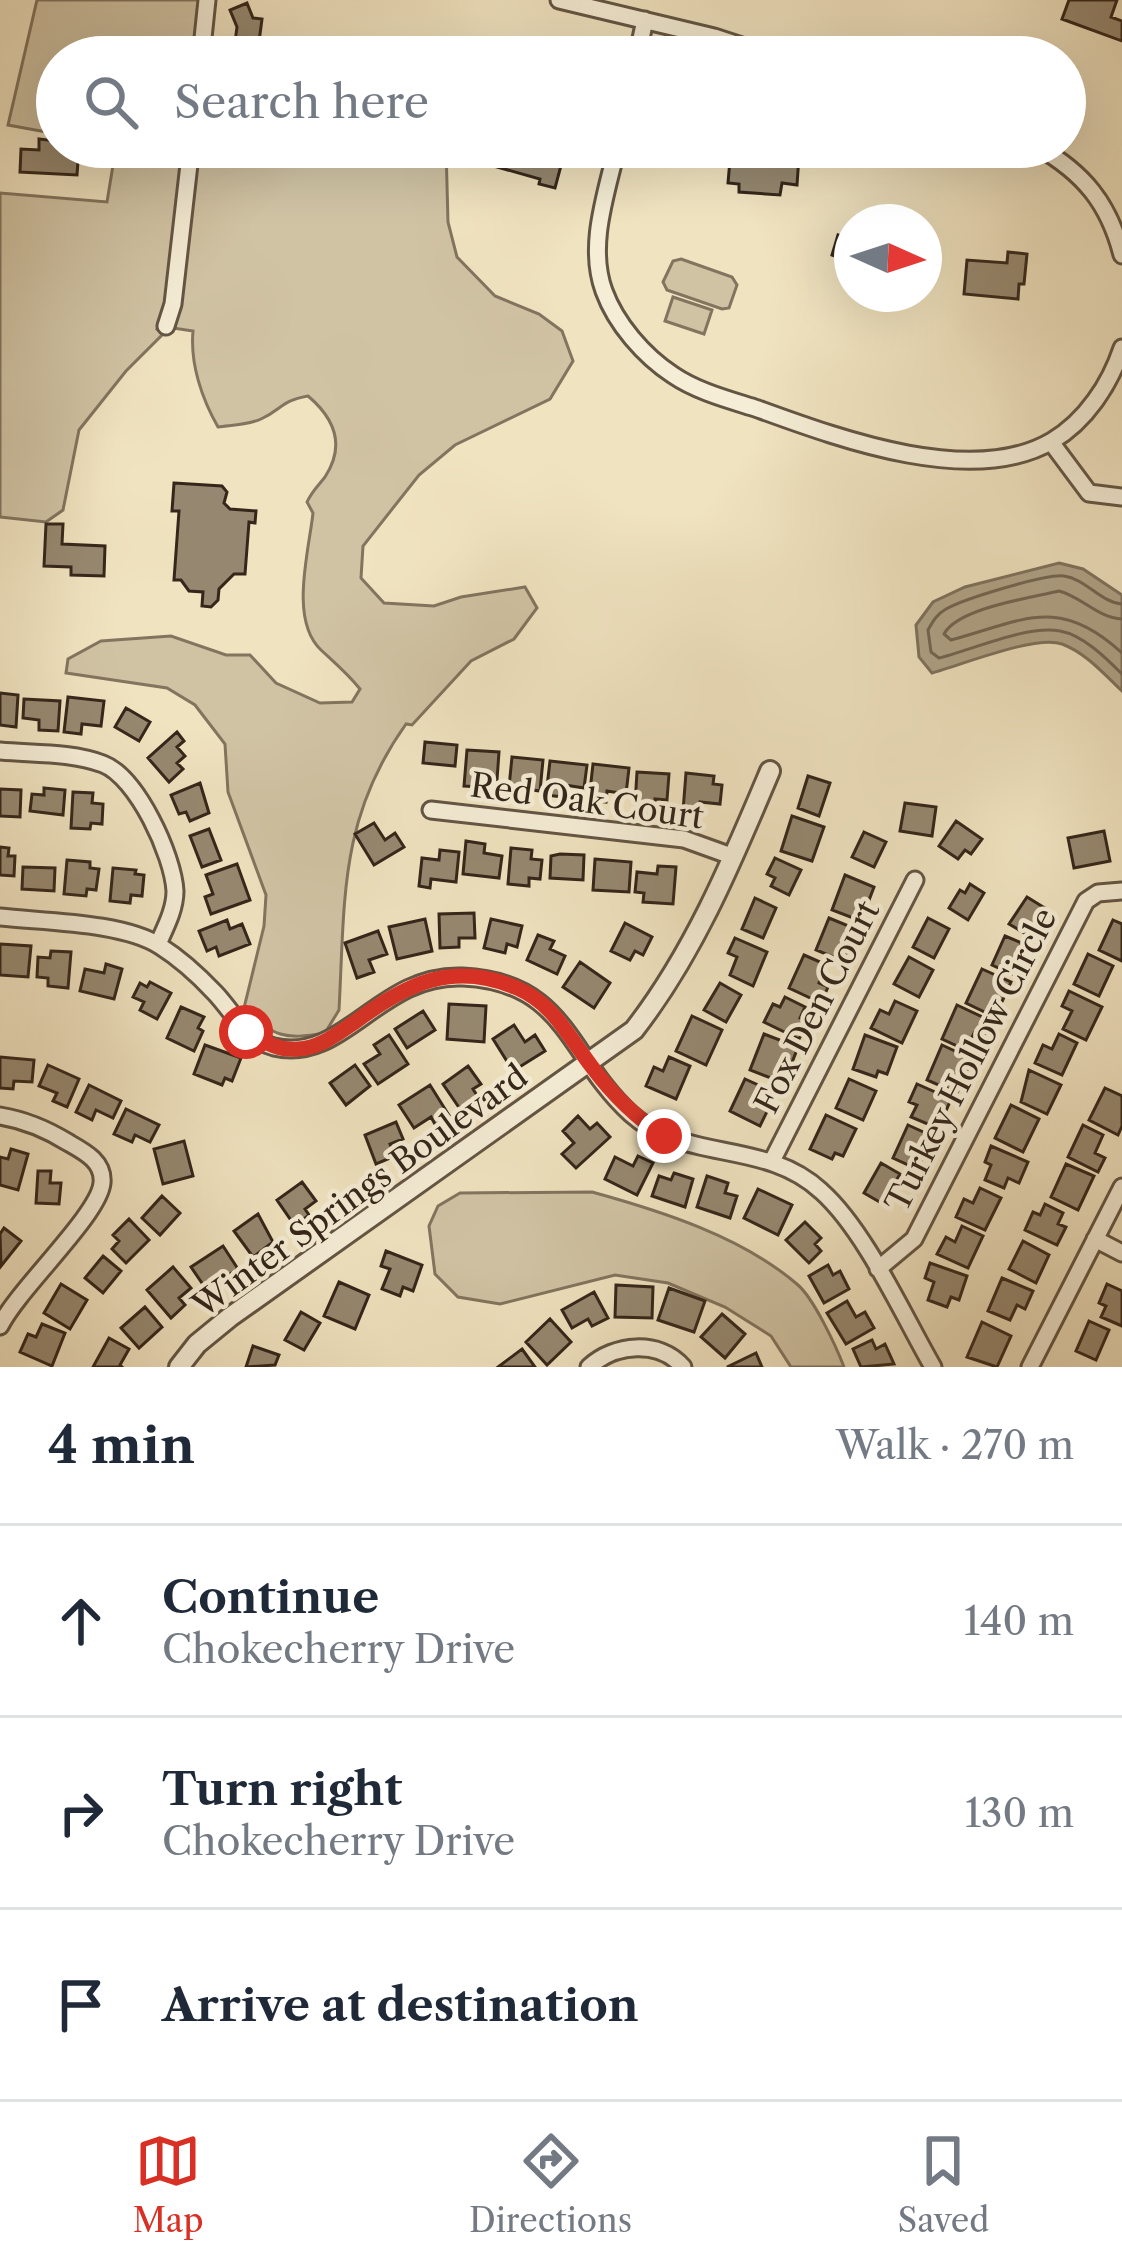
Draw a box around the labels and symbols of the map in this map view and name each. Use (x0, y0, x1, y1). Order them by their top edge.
north arrow (834, 204, 942, 312)
street label: Red Oak Court (468, 764, 707, 838)
street label: Fox Den Court (746, 894, 888, 1120)
street label: Turkey Hollow Circle (877, 901, 1065, 1219)
route start (219, 1005, 273, 1059)
street label: Winter Springs Boulevard (184, 1056, 535, 1327)
route end (637, 1109, 691, 1163)

